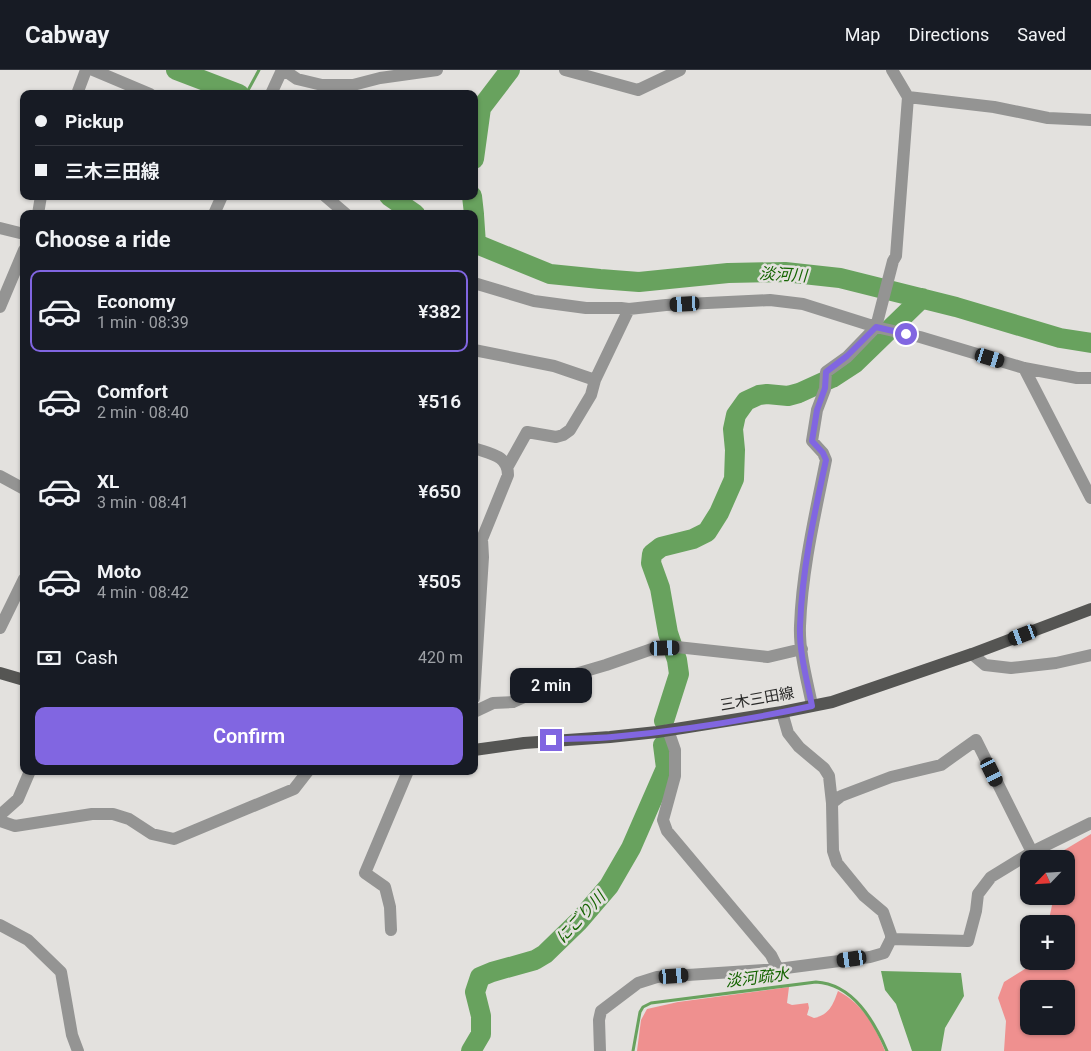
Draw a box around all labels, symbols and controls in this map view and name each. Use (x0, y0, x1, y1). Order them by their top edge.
text: Cabway (25, 21, 109, 49)
text: Map (845, 24, 880, 45)
text: Directions (908, 24, 989, 45)
text: Saved (1017, 24, 1066, 45)
text: Pickup (65, 110, 124, 133)
text: 三木三田線 (65, 160, 160, 183)
text: Choose a ride (35, 227, 171, 252)
water label: 淡河川 (759, 264, 809, 285)
icon: car (37, 289, 82, 334)
text: Economy (97, 290, 176, 313)
car (669, 296, 700, 312)
text: ¥382 (418, 300, 461, 323)
text: 1 min · 08:39 (97, 313, 189, 332)
route start (895, 323, 917, 345)
car (973, 346, 1006, 370)
icon: car (37, 379, 82, 424)
text: Comfort (97, 380, 168, 403)
text: ¥516 (418, 390, 461, 413)
text: 2 min · 08:40 (97, 403, 189, 422)
icon: car (37, 469, 82, 514)
text: XL (97, 470, 119, 493)
text: ¥650 (418, 480, 461, 503)
text: 3 min · 08:41 (97, 493, 189, 512)
icon: car (37, 559, 82, 604)
text: Moto (97, 560, 141, 583)
text: ¥505 (418, 570, 461, 593)
text: 4 min · 08:42 (97, 583, 189, 602)
car (1006, 623, 1039, 647)
car (649, 640, 680, 656)
icon: cash (35, 644, 63, 672)
text: Cash (75, 646, 118, 669)
text: 420 m (418, 648, 463, 667)
callout: 2 min (510, 668, 592, 702)
text: 2 min (531, 676, 571, 695)
street label: 三木三田線 (718, 684, 796, 714)
button: Confirm (35, 707, 463, 765)
route end (540, 729, 562, 751)
car (978, 755, 1005, 789)
north arrow (1020, 850, 1075, 905)
map controls (1020, 850, 1075, 1035)
water label: にごり川 (552, 886, 610, 947)
button: + (1020, 915, 1075, 970)
car (836, 949, 867, 969)
water label: 淡河疏水 (724, 964, 792, 991)
car (658, 967, 689, 985)
button: − (1020, 980, 1075, 1035)

